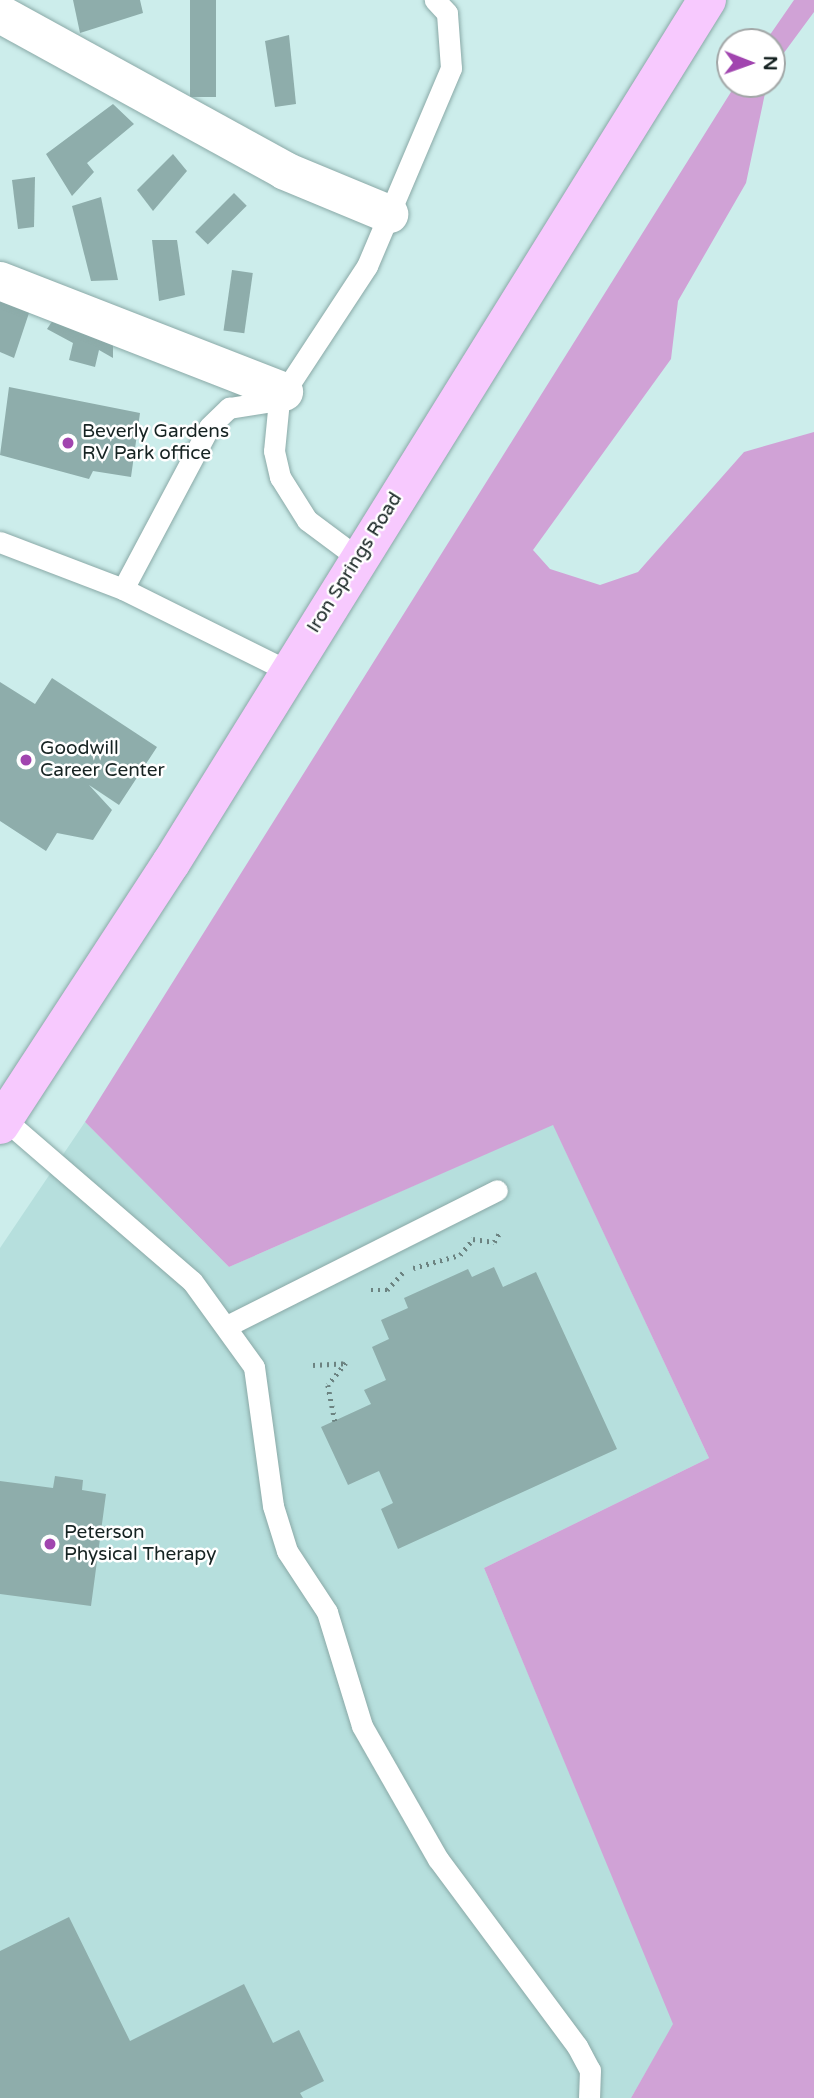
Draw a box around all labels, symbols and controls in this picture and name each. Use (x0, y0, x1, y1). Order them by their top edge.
north arrow (716, 28, 786, 98)
text: N (759, 56, 781, 71)
place label: Beverly Gardens RV Park office (82, 421, 229, 465)
marker: Beverly Gardens RV Park office (60, 435, 76, 451)
street label: Iron Springs Road (303, 489, 407, 637)
place label: Goodwill Career Center (40, 738, 165, 782)
marker: Goodwill Career Center (18, 752, 34, 768)
place label: Peterson Physical Therapy (64, 1522, 216, 1566)
marker: Peterson Physical Therapy (42, 1536, 58, 1552)

